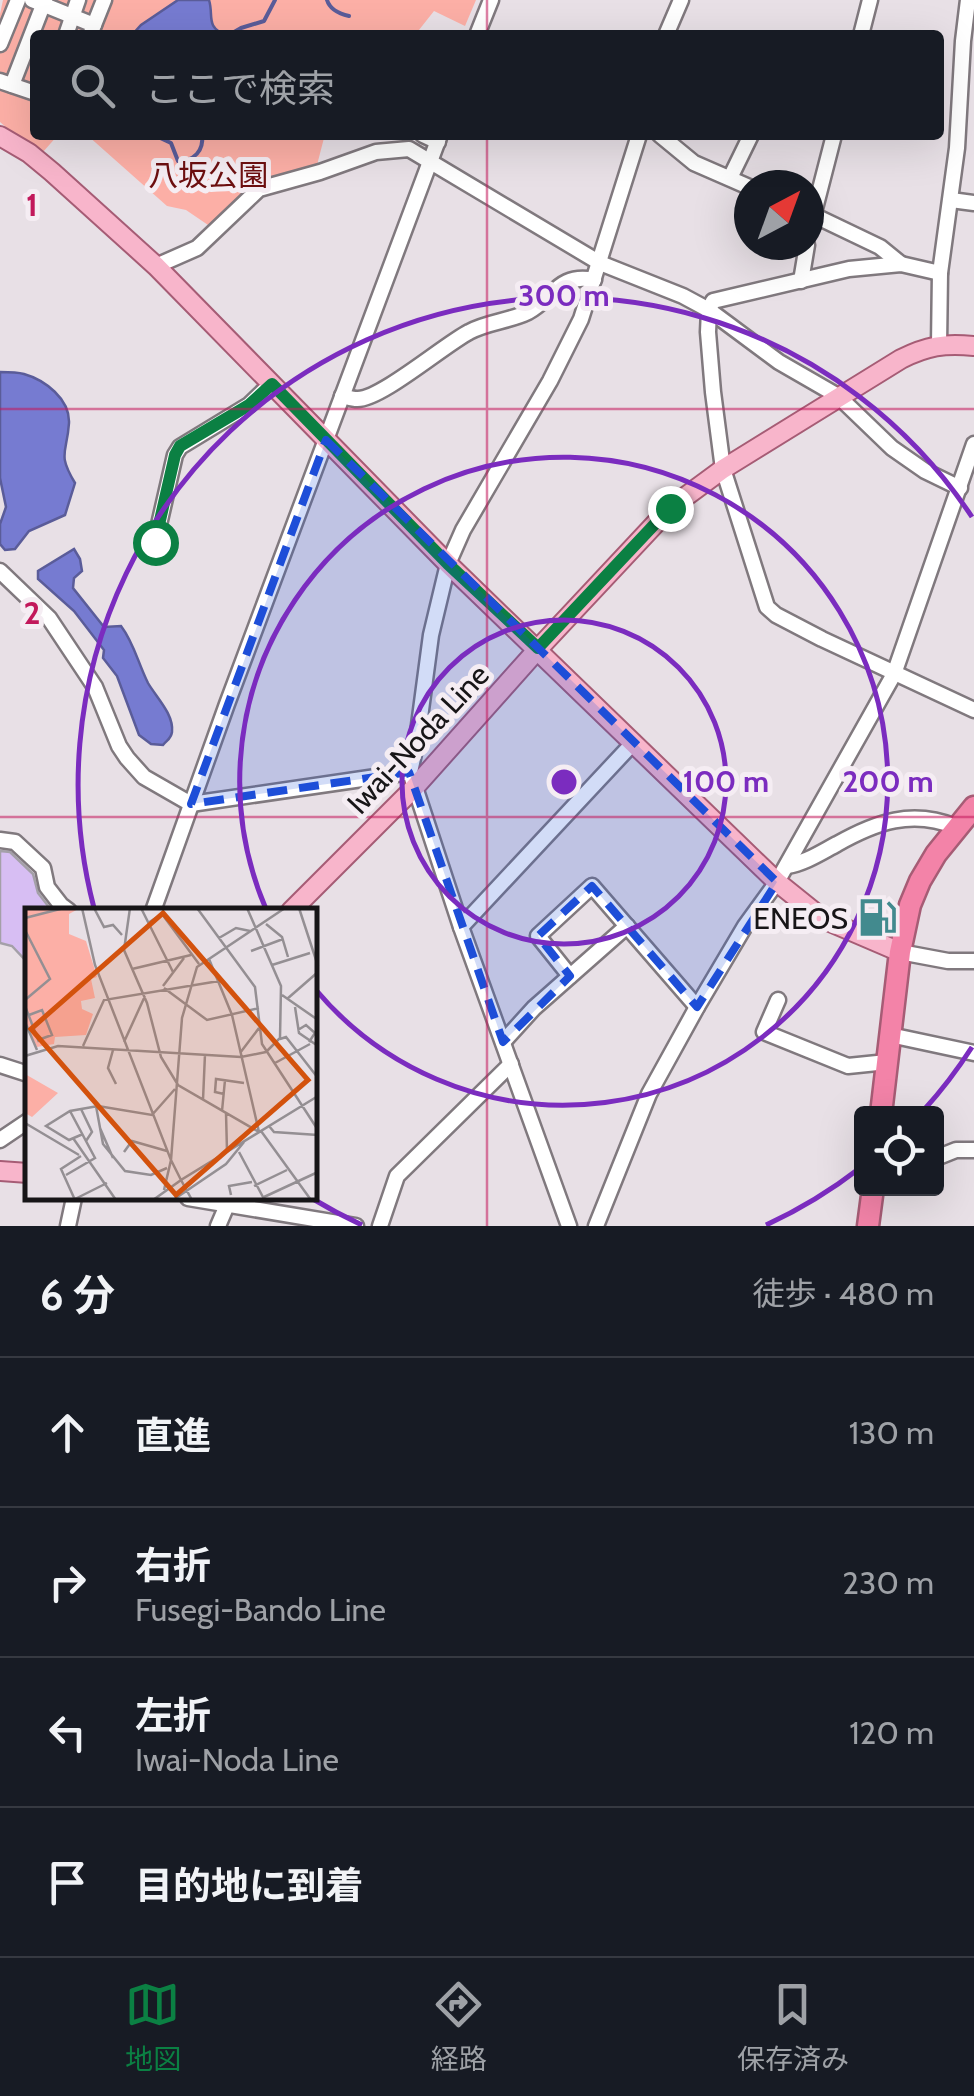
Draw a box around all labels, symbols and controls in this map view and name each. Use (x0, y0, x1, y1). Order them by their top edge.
search box (30, 30, 944, 140)
icon: search (65, 58, 120, 113)
text: ここで検索 (145, 65, 335, 112)
park label: 八坂公園 (148, 157, 268, 194)
north arrow (734, 170, 824, 260)
text: 1 (26, 185, 38, 224)
text: 300 m (518, 277, 610, 314)
route end (648, 486, 694, 532)
route start (133, 520, 179, 566)
text: 2 (24, 593, 40, 632)
street label: Iwai-Noda Line (339, 657, 497, 821)
text: 100 m (683, 763, 769, 800)
text: 200 m (842, 763, 934, 800)
centre of rings (546, 764, 582, 800)
fuel station icon: ENEOS (857, 897, 899, 939)
place label: ENEOS (753, 900, 848, 937)
inset map (25, 908, 318, 1201)
map controls (854, 1106, 944, 1196)
button: locate (854, 1106, 944, 1196)
text: 6 分 (40, 1269, 115, 1321)
text: 徒歩 · 480 m (752, 1274, 934, 1313)
icon: ahead (40, 1405, 95, 1460)
text: 直進 (135, 1412, 211, 1459)
text: 130 m (849, 1413, 934, 1452)
text: 右折 (135, 1542, 211, 1589)
icon: right (40, 1555, 95, 1610)
text: 230 m (842, 1563, 934, 1602)
text: Fusegi-Bando Line (135, 1590, 386, 1629)
text: 左折 (135, 1692, 211, 1739)
icon: left (40, 1705, 95, 1760)
text: 120 m (849, 1713, 934, 1752)
text: Iwai-Noda Line (135, 1740, 339, 1779)
icon: arrive (40, 1855, 95, 1910)
text: 目的地に到着 (135, 1862, 363, 1909)
tab: 地図 (125, 1977, 181, 2077)
tab: 経路 (431, 1977, 487, 2077)
tab: 保存済み (737, 1977, 849, 2077)

